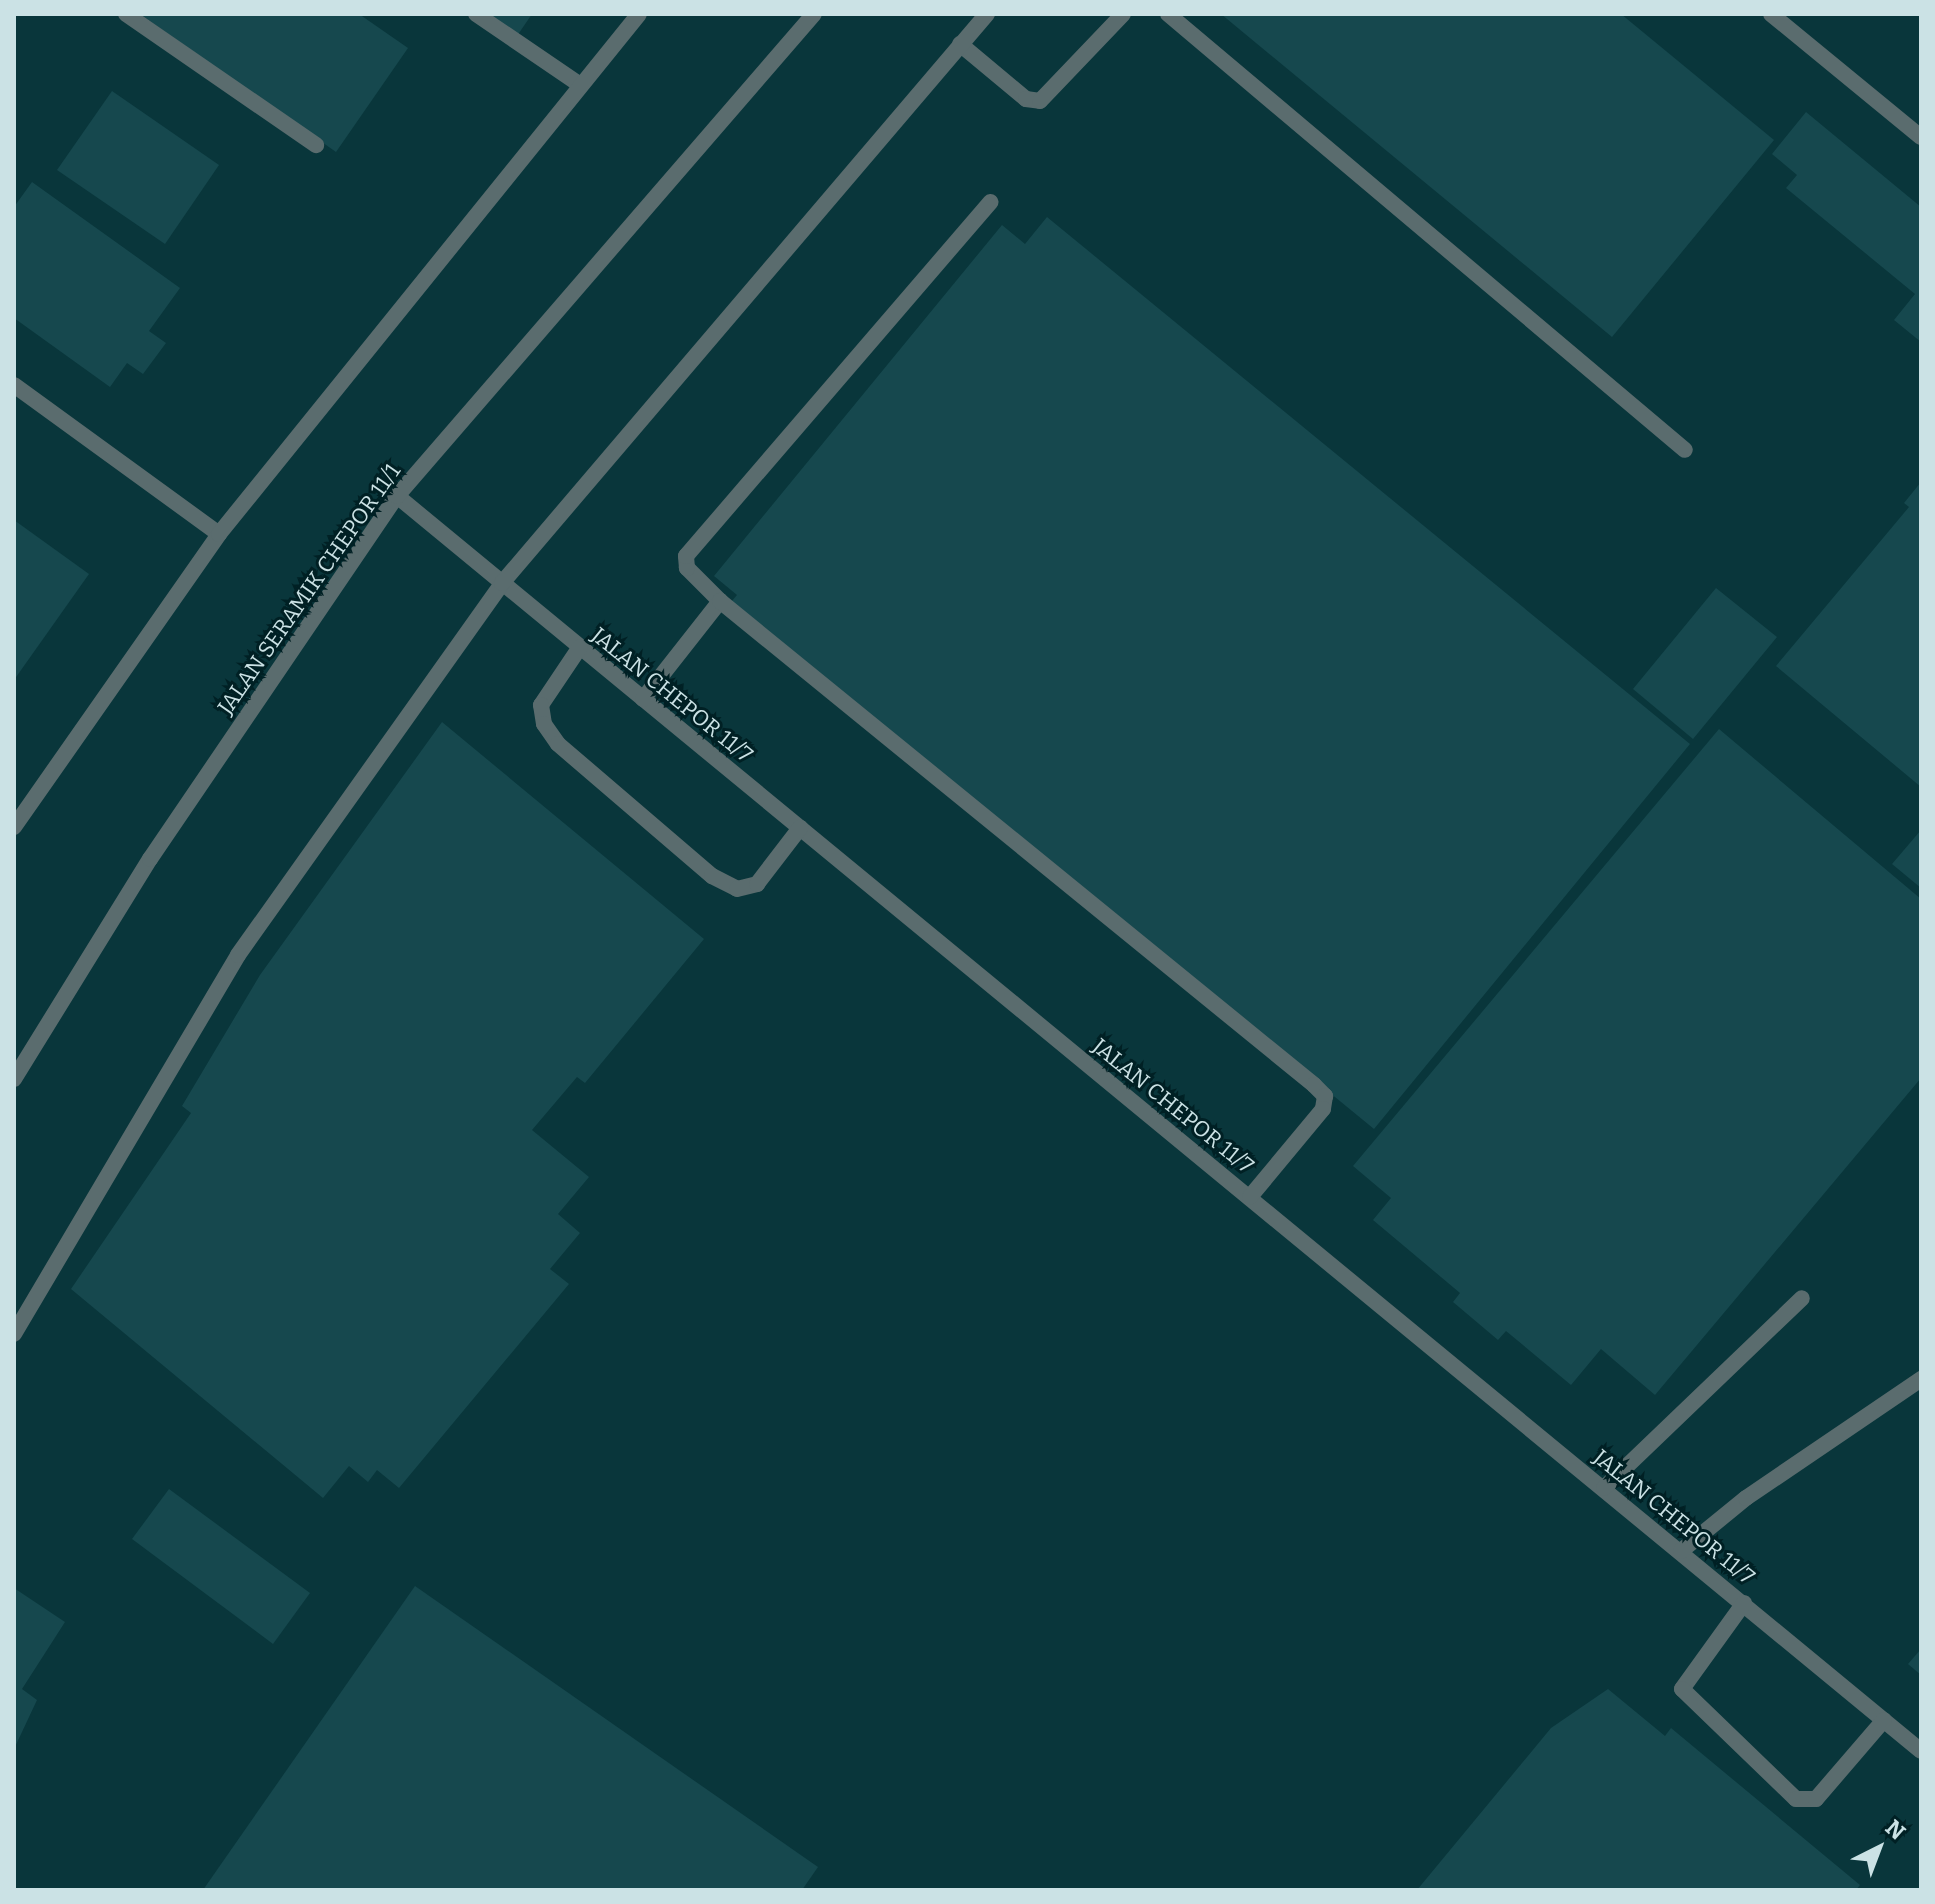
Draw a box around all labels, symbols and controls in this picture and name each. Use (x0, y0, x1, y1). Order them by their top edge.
street label: JALAN SERAMIK CHEPOR 11/1 (212, 459, 406, 719)
street label: JALAN CHEPOR 11/7 (586, 622, 758, 768)
street label: JALAN CHEPOR 11/7 (1087, 1033, 1259, 1179)
street label: JALAN CHEPOR 11/7 (1588, 1444, 1760, 1590)
north arrow (1839, 1808, 1919, 1888)
text: N (1880, 1814, 1911, 1846)

